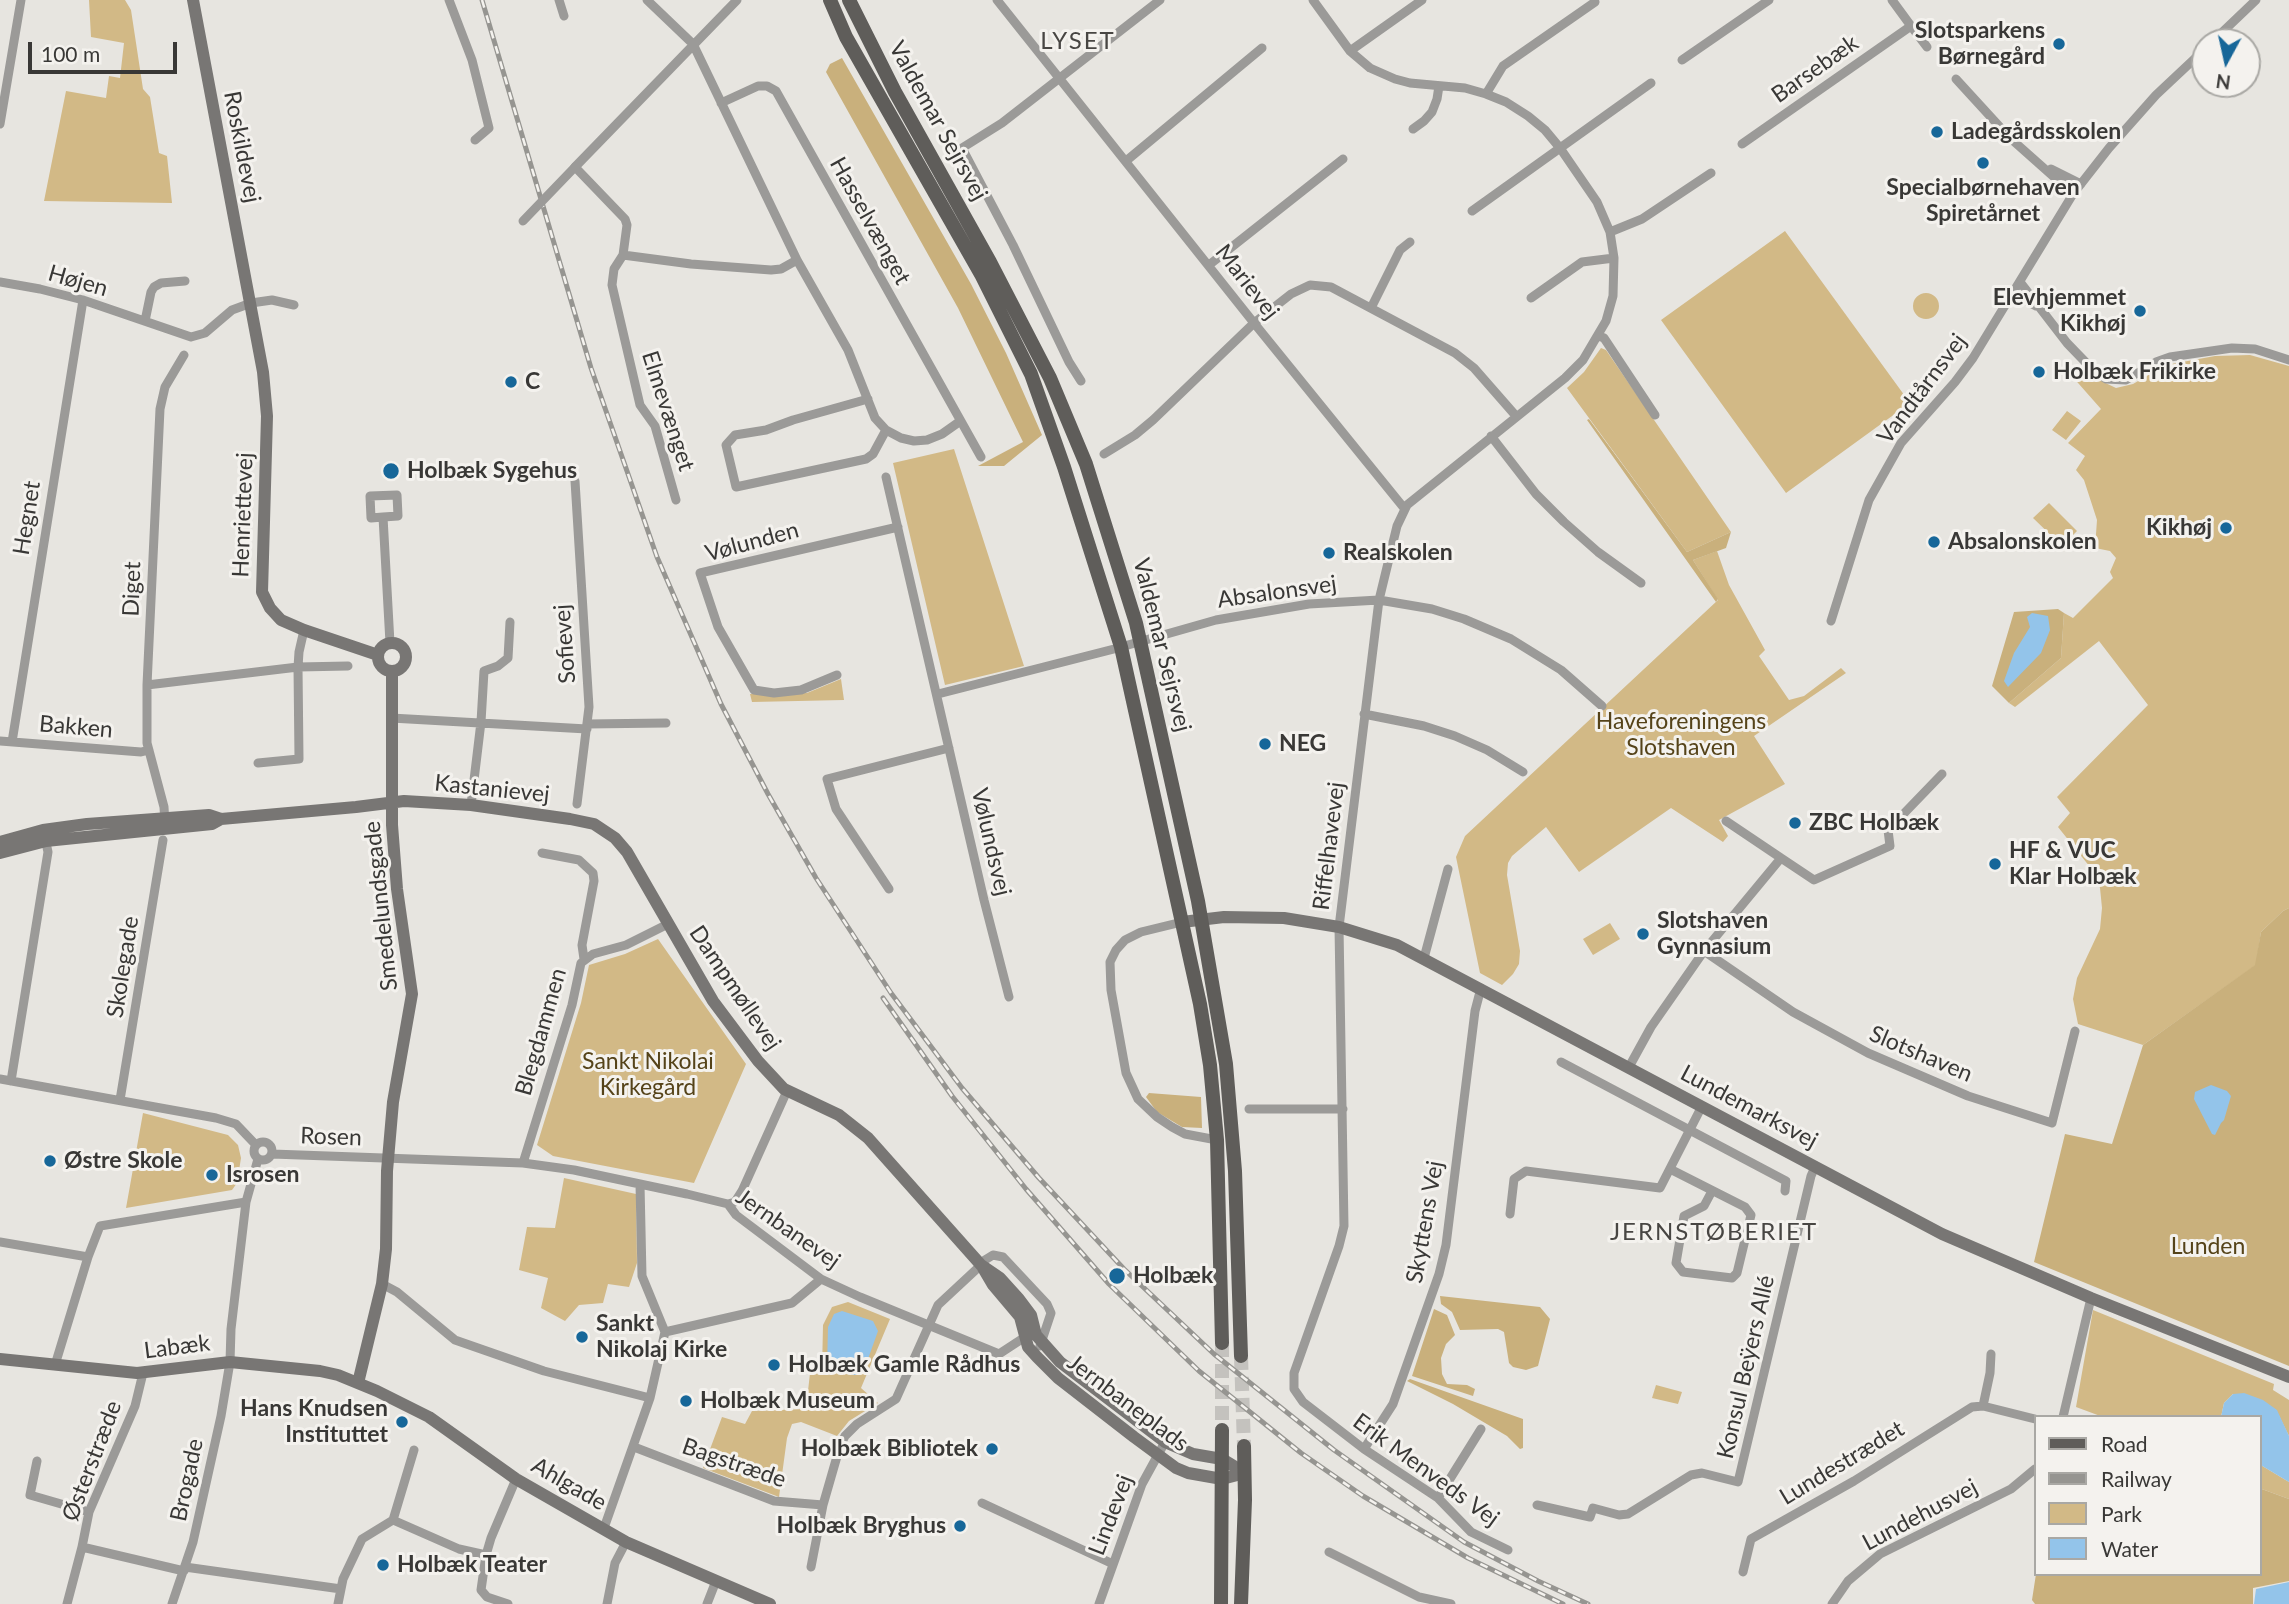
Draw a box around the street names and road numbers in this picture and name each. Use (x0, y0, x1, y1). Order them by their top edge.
street label: Barsebæk (1766, 29, 1864, 109)
street label: Valdemar Sejrsvej (883, 37, 993, 205)
street label: Roskildevej (218, 89, 266, 205)
street label: Hasselvænget (824, 153, 916, 289)
street label: Marievej (1209, 239, 1285, 325)
street label: Højen (45, 259, 111, 303)
street label: Vandtårnsvej (1872, 328, 1972, 450)
street label: Elmevænget (636, 348, 700, 474)
street label: Henriettevej (227, 452, 259, 578)
street label: Hegnet (8, 479, 46, 557)
street label: Vølunden (702, 516, 802, 568)
street label: Valdemar Sejrsvej (1127, 555, 1197, 735)
street label: Diget (117, 561, 147, 617)
street label: Absalonsvej (1216, 570, 1338, 614)
street label: Sofievej (548, 603, 582, 685)
street label: Bakken (38, 710, 114, 744)
street label: Kastanievej (433, 769, 551, 809)
street label: Riffelhavevej (1307, 780, 1351, 912)
street label: Vølundsvej (965, 785, 1017, 899)
street label: Smedelundsgade (358, 820, 404, 992)
street label: Skolegade (101, 914, 145, 1020)
street label: Dampmøllevej (683, 920, 787, 1056)
street label: Blegdammen (510, 965, 572, 1099)
street label: Slotshaven (1865, 1020, 1977, 1088)
street label: Lundemarksvej (1676, 1059, 1822, 1155)
street label: Rosen (300, 1122, 362, 1152)
street label: Skyttens Vej (1401, 1159, 1449, 1285)
street label: Jernbanevej (731, 1183, 845, 1275)
street label: Konsul Beÿers Allé (1711, 1273, 1781, 1461)
street label: Labæk (142, 1329, 212, 1365)
street label: Jernbaneplads (1062, 1348, 1194, 1458)
street label: Østerstræde (56, 1397, 128, 1525)
street label: Erik Menveds Vej (1347, 1408, 1505, 1532)
street label: Lundestrædet (1775, 1415, 1909, 1511)
street label: Bagstræde (678, 1432, 790, 1494)
street label: Brogade (165, 1436, 209, 1524)
street label: Ahlgade (527, 1451, 611, 1517)
street label: Lindevej (1083, 1471, 1139, 1559)
street label: Lundehusvej (1858, 1473, 1982, 1557)

